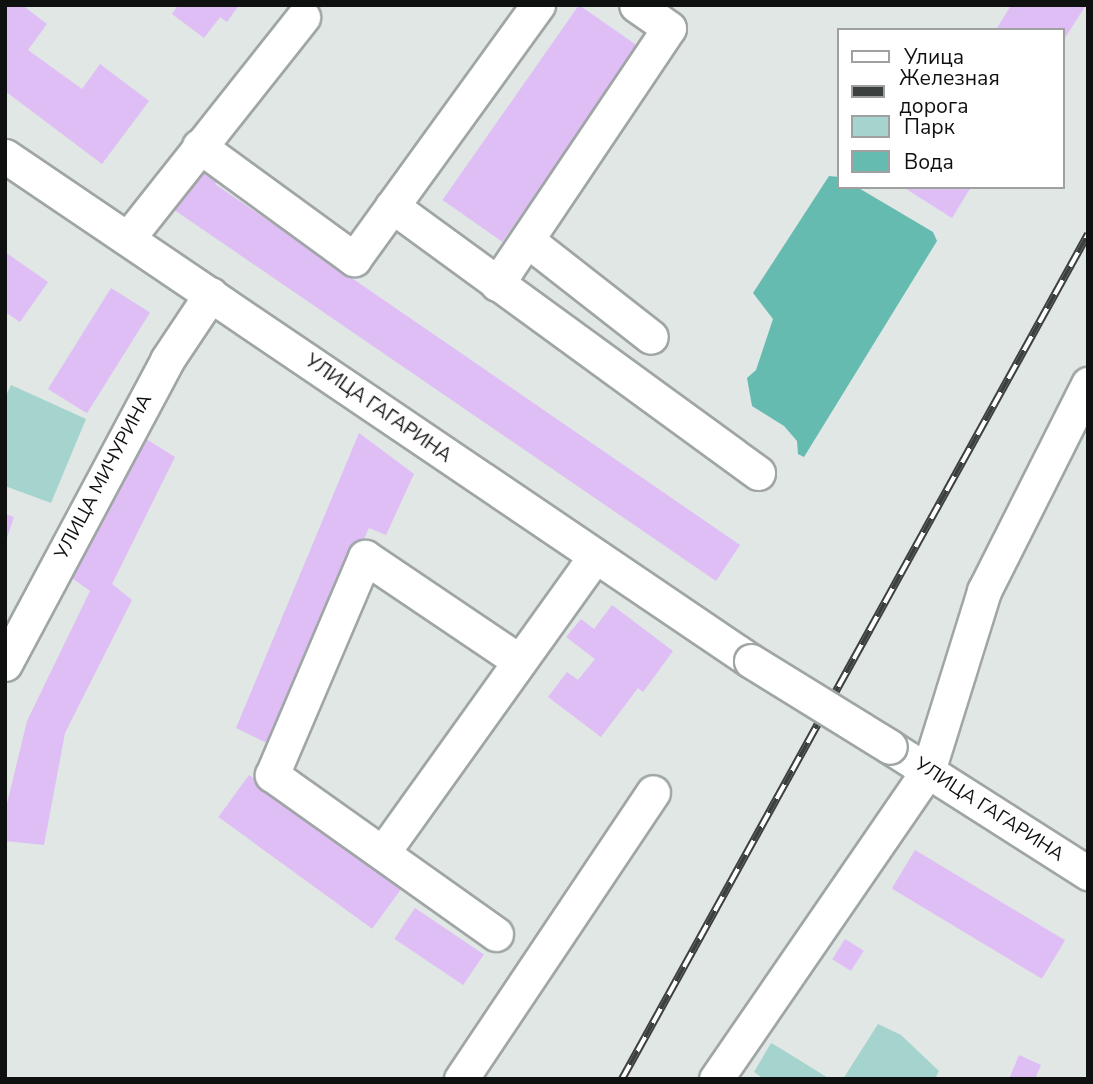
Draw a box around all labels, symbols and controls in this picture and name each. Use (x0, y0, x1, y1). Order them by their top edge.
legend (838, 28, 1065, 189)
text: Улица (904, 43, 964, 71)
text: Железная дорога (899, 64, 1000, 120)
text: Парк (904, 113, 955, 141)
text: Вода (904, 148, 954, 176)
street label: УЛИЦА ГАГАРИНА (300, 350, 456, 468)
street label: УЛИЦА МИЧУРИНА (51, 390, 157, 564)
street label: УЛИЦА ГАГАРИНА (910, 753, 1068, 867)

